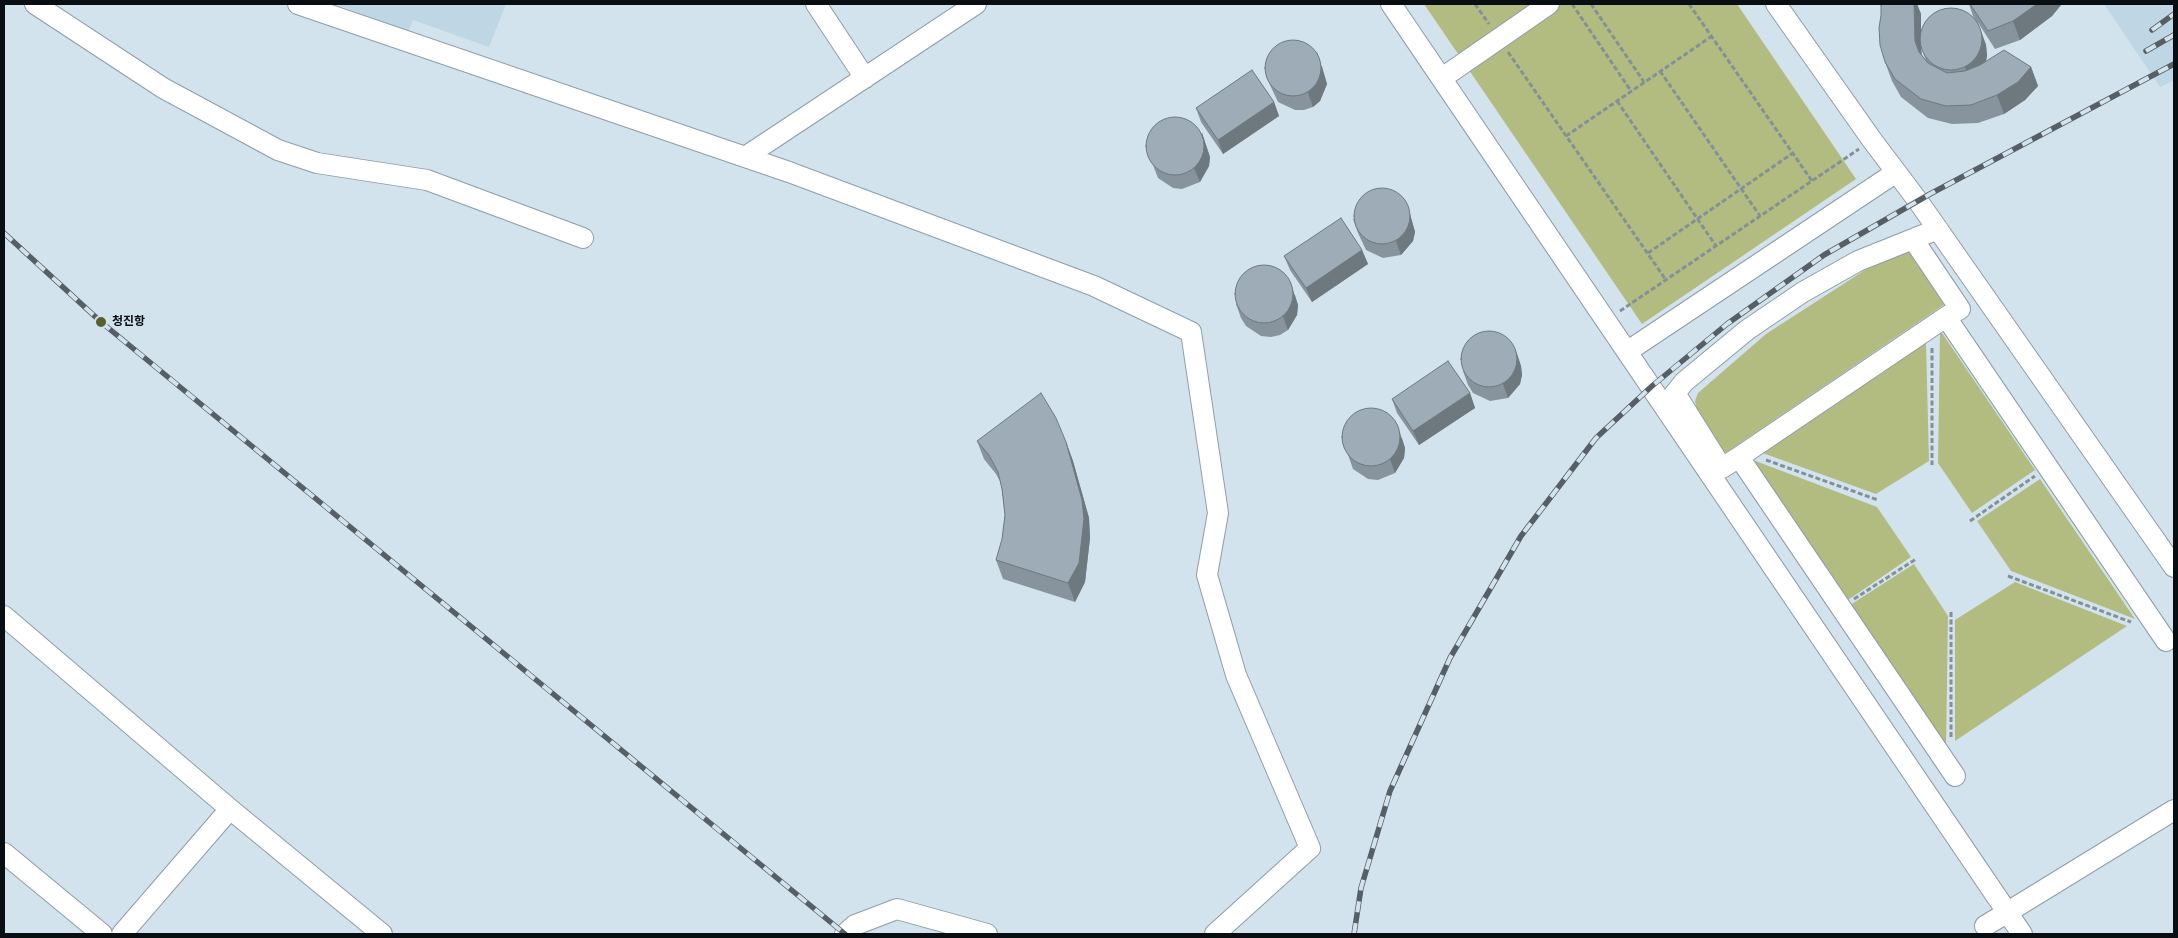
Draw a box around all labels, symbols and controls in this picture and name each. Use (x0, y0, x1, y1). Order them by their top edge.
marker: 청진항 (94, 315, 108, 329)
place label: 청진항 (112, 315, 145, 329)

